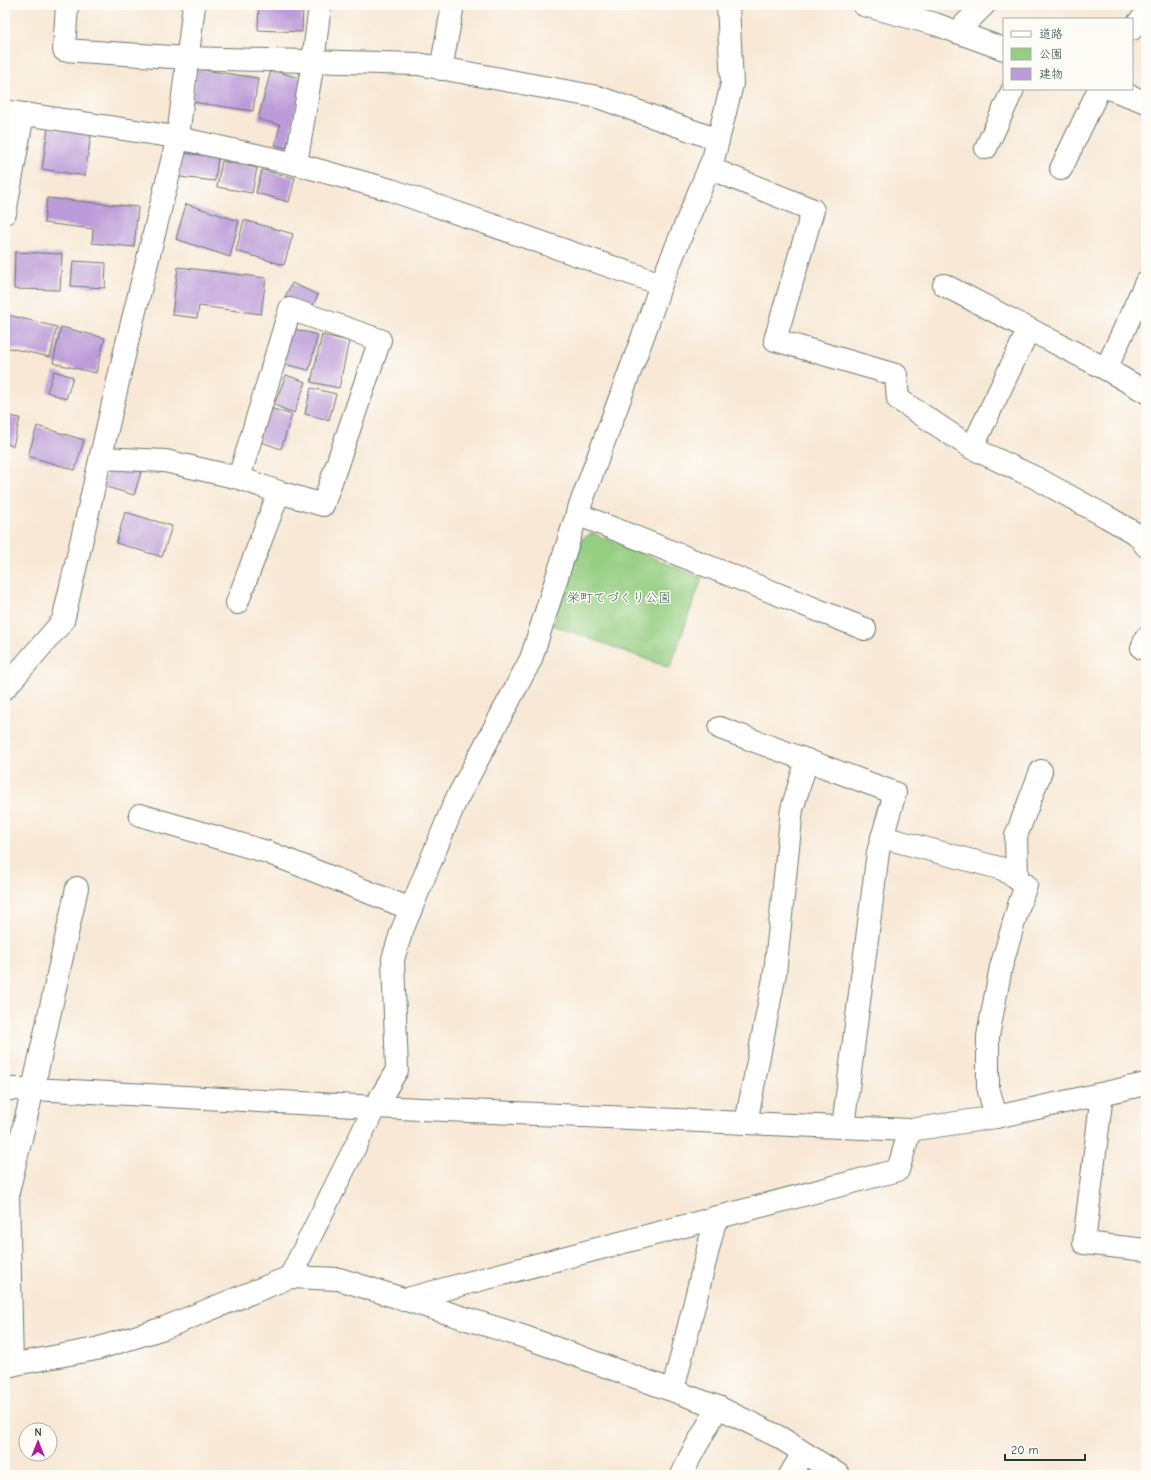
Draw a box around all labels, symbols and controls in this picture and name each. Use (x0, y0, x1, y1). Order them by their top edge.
legend (1003, 18, 1133, 90)
text: 道路 (1039, 27, 1063, 41)
text: 公園 (1039, 47, 1063, 61)
text: 建物 (1039, 67, 1063, 81)
park label: 栄町てづくり公園 (567, 590, 671, 605)
north arrow (18, 1422, 58, 1462)
text: N (34, 1426, 42, 1439)
scale bar (1005, 1436, 1085, 1462)
text: 20 m (1011, 1443, 1039, 1457)

